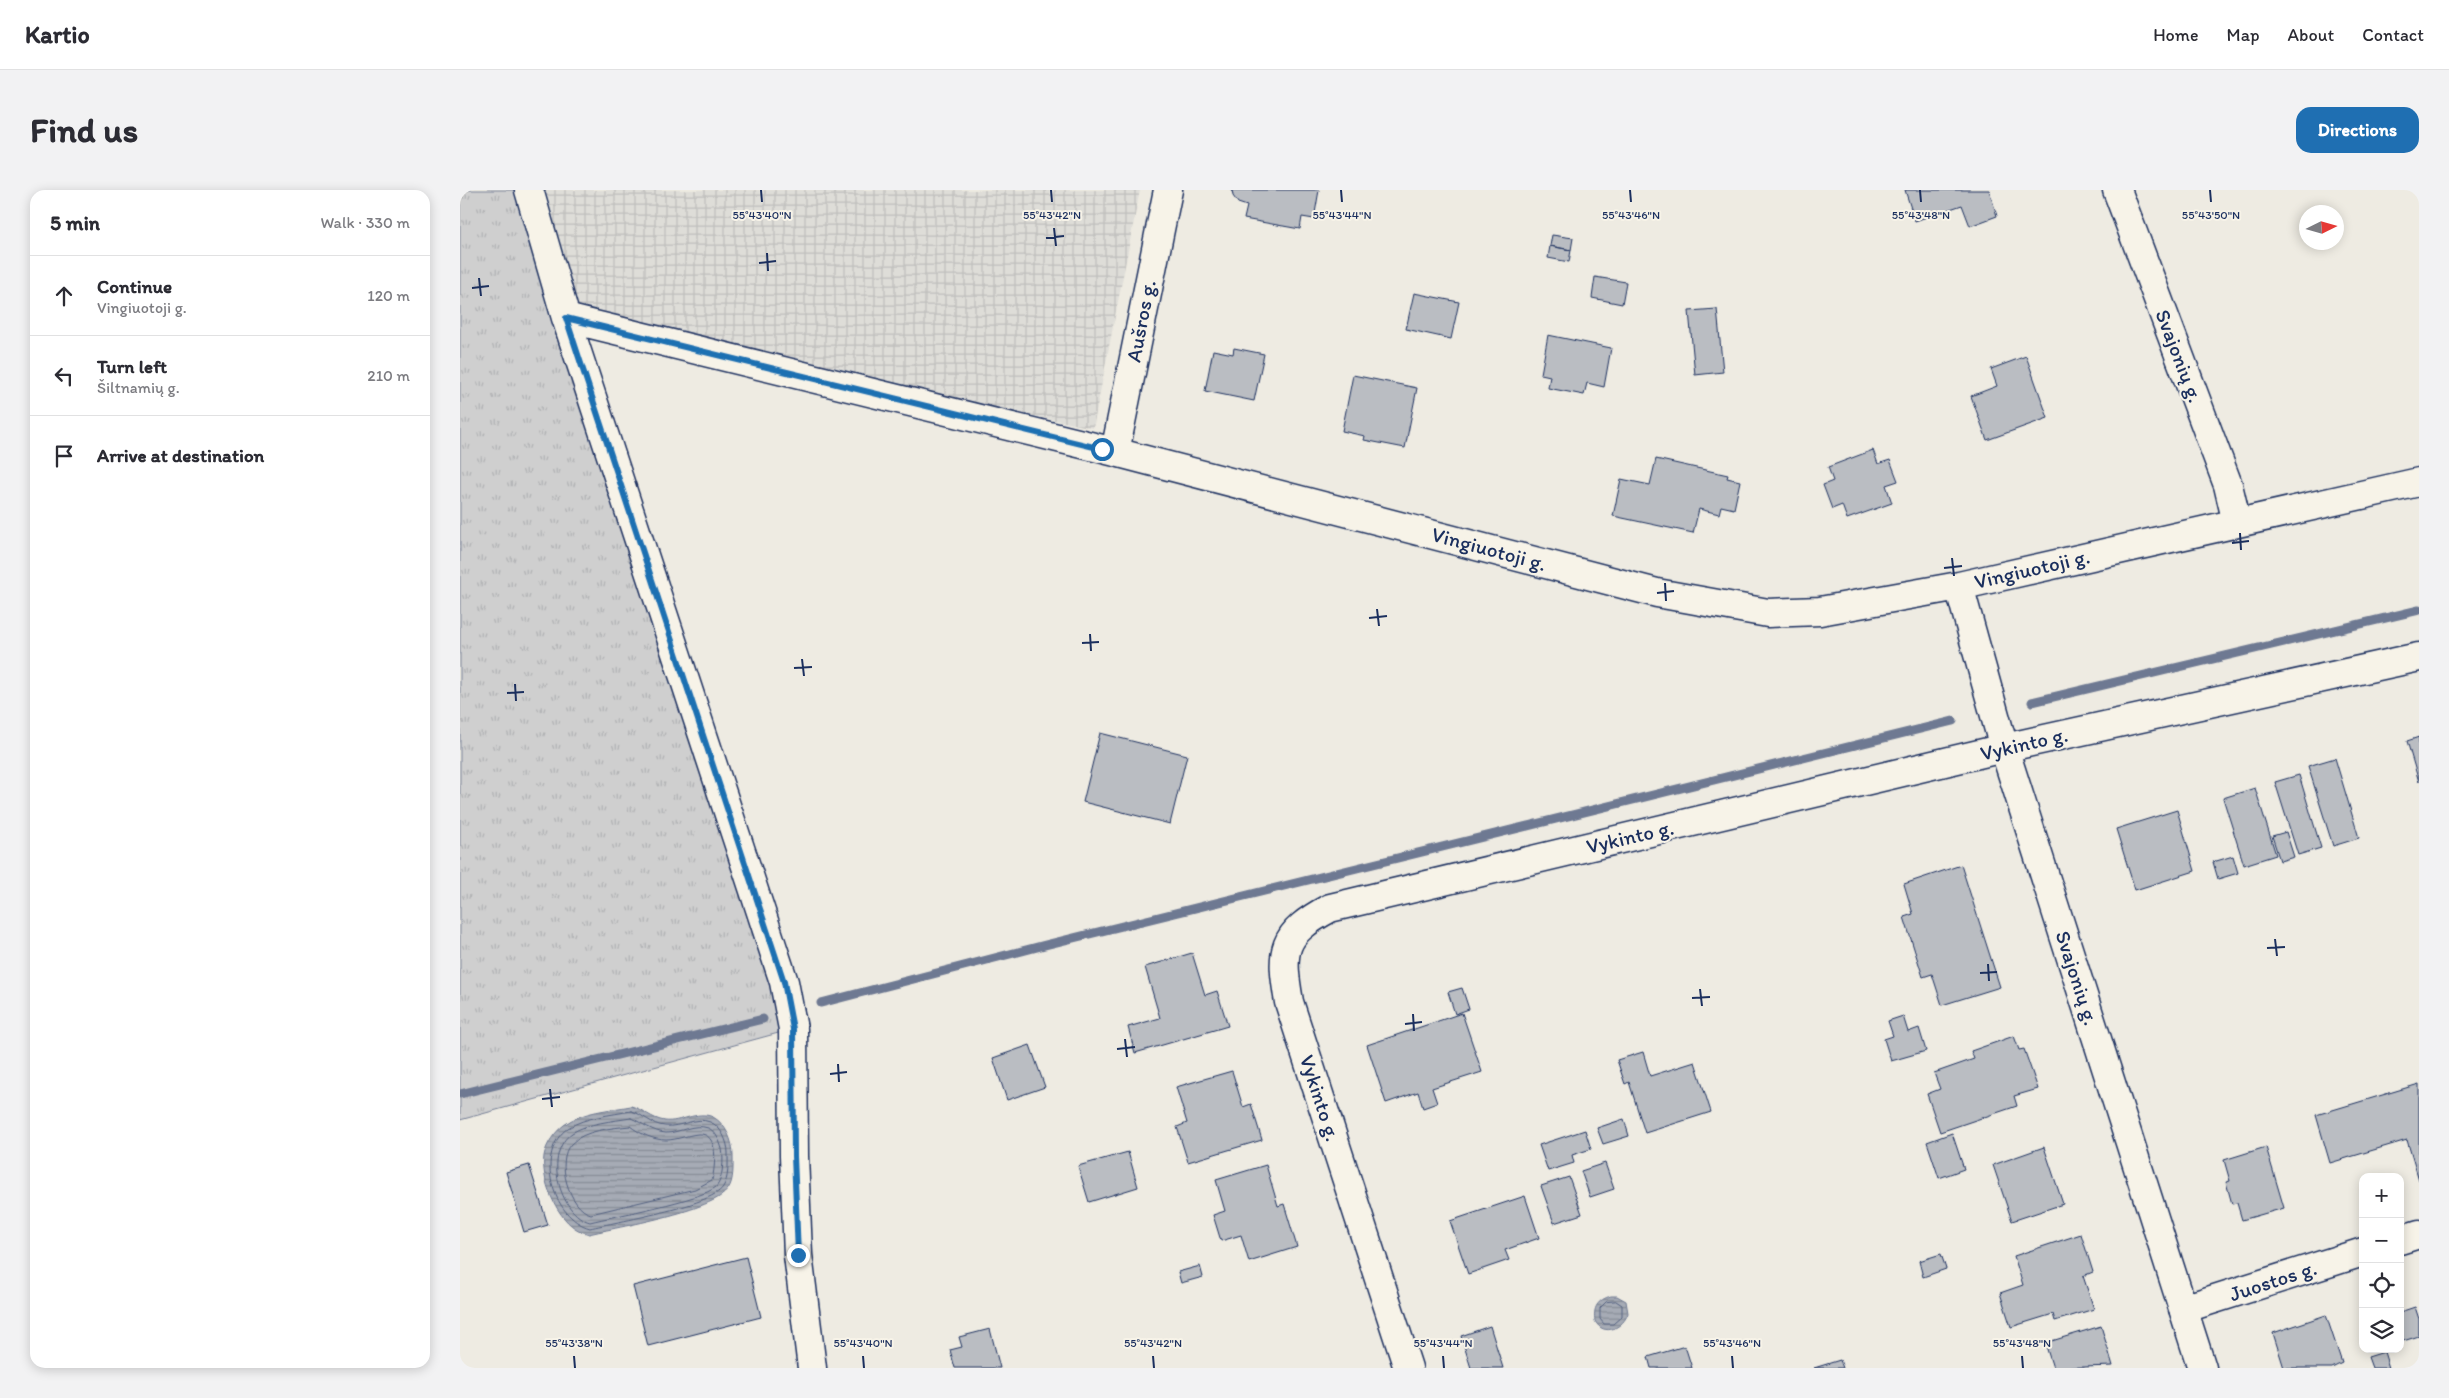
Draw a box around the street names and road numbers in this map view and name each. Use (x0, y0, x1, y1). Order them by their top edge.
street label: Aušros g. (1120, 278, 1161, 364)
street label: Svajonių g. (2150, 306, 2209, 406)
street label: Vingiuotoji g. (1429, 521, 1549, 576)
street label: Vingiuotoji g. (1972, 543, 2092, 594)
street label: Vykinto g. (1978, 721, 2070, 766)
street label: Vykinto g. (1584, 814, 1676, 859)
street label: Svajonių g. (2050, 928, 2104, 1028)
street label: Vykinto g. (1295, 1052, 1346, 1144)
street label: Juostos g. (2226, 1255, 2320, 1306)

